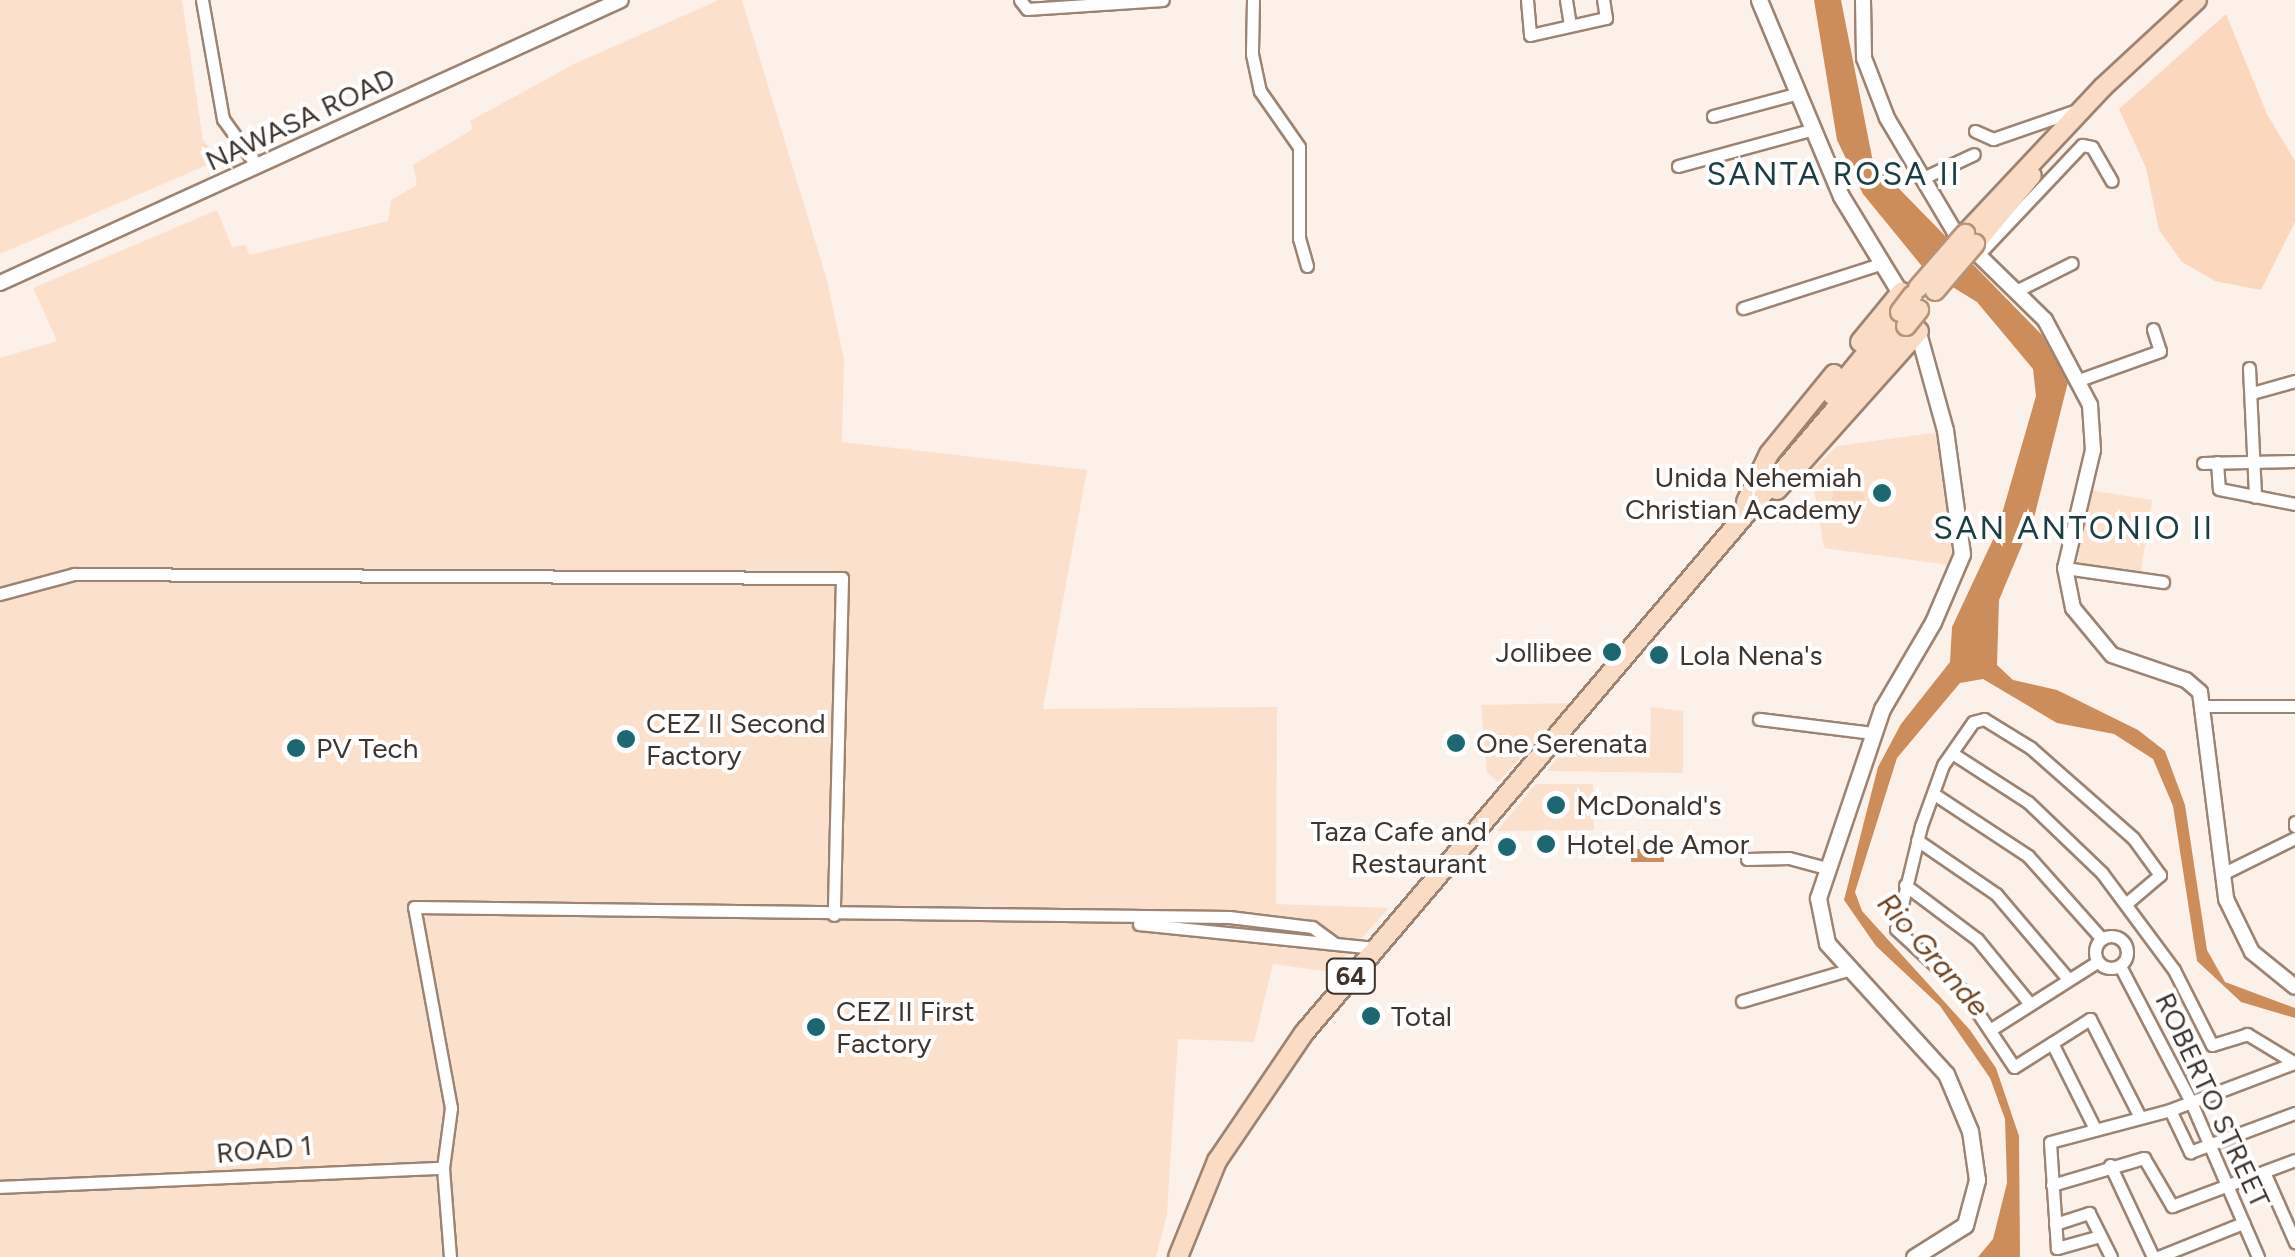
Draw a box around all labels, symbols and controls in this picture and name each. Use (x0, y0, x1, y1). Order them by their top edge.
street label: NAWASA ROAD (200, 60, 400, 178)
district label: SANTA ROSA II (1706, 155, 1962, 193)
place label: Unida Nehemiah Christian Academy (1625, 460, 1862, 526)
marker: Unida Nehemiah Christian Academy (1871, 482, 1893, 504)
district label: SAN ANTONIO II (1933, 509, 2215, 547)
place label: Jollibee (1496, 635, 1592, 669)
place label: Lola Nena's (1679, 638, 1823, 672)
marker: Jollibee (1601, 641, 1623, 663)
marker: Lola Nena's (1648, 644, 1670, 666)
place label: CEZ II Second Factory (646, 706, 826, 772)
place label: One Serenata (1476, 726, 1647, 760)
marker: CEZ II Second Factory (615, 728, 637, 750)
place label: PV Tech (316, 731, 418, 765)
marker: One Serenata (1445, 732, 1467, 754)
marker: PV Tech (285, 737, 307, 759)
place label: McDonald's (1576, 788, 1721, 822)
marker: McDonald's (1545, 794, 1567, 816)
place label: Taza Cafe and Restaurant (1311, 814, 1487, 880)
place label: Hotel de Amor (1566, 827, 1749, 861)
marker: Hotel de Amor (1535, 833, 1557, 855)
marker: Taza Cafe and Restaurant (1496, 836, 1518, 858)
water label: Rio Grande (1870, 886, 1996, 1024)
road number: 64 (1324, 956, 1378, 996)
street label: ROBERTO STREET (2148, 987, 2278, 1213)
place label: CEZ II First Factory (836, 994, 975, 1060)
place label: Total (1391, 999, 1452, 1033)
marker: Total (1360, 1005, 1382, 1027)
marker: CEZ II First Factory (805, 1016, 827, 1038)
street label: ROAD 1 (215, 1128, 313, 1170)

